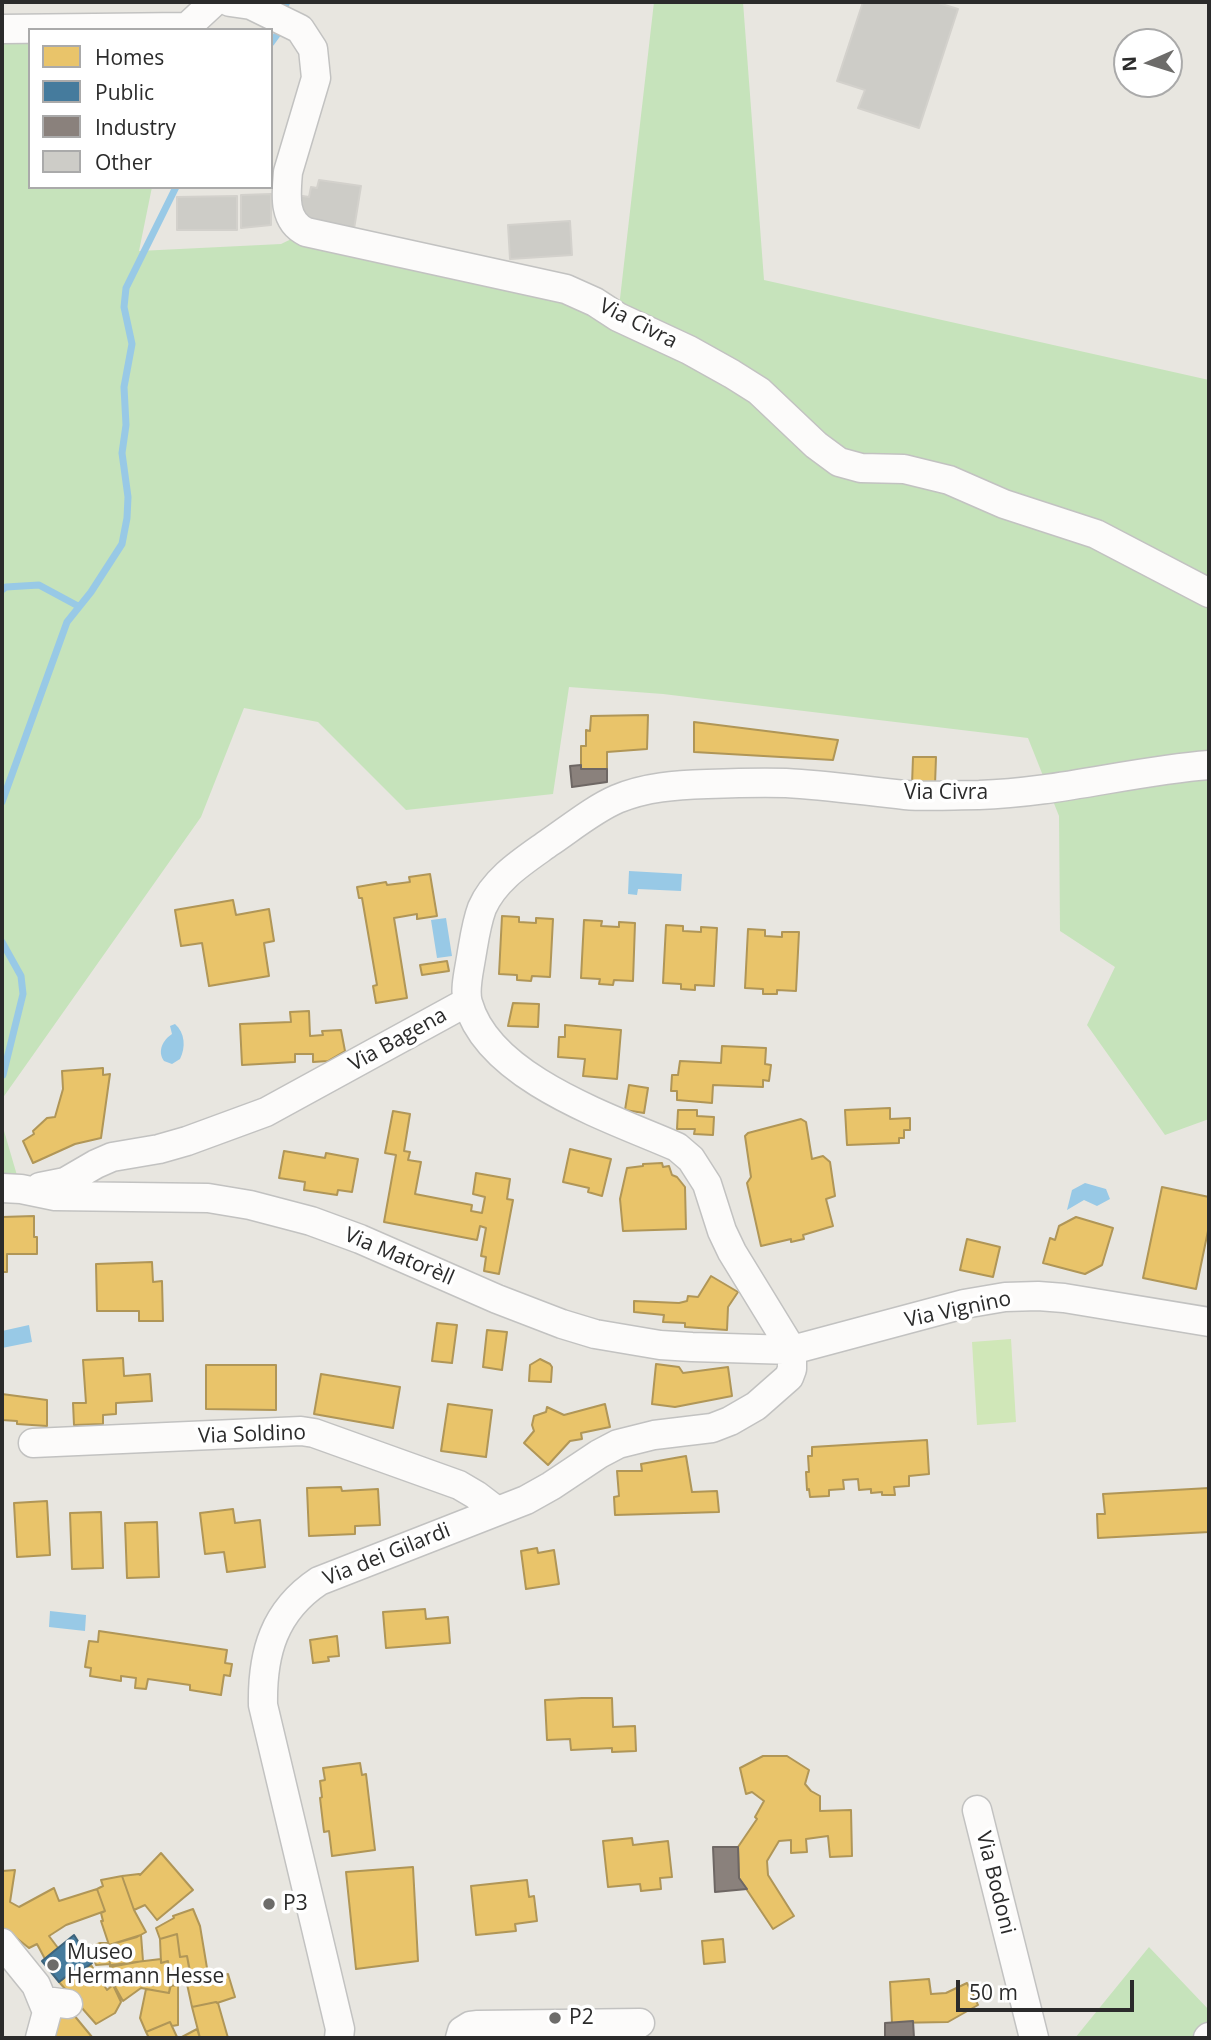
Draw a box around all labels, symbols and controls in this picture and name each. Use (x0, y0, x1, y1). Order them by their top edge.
legend (28, 28, 273, 189)
north arrow (1113, 28, 1183, 98)
text: Homes (95, 43, 164, 71)
text: N (1116, 56, 1142, 72)
text: Public (95, 78, 154, 106)
text: Industry (95, 113, 176, 141)
text: Other (95, 148, 152, 176)
street label: Via Civra (595, 294, 681, 354)
street label: Via Civra (904, 780, 988, 806)
street label: Via Bagena (345, 1003, 451, 1077)
street label: Via Matorèll (340, 1223, 458, 1291)
street label: Via Vignino (903, 1286, 1013, 1334)
street label: Via Soldino (198, 1421, 306, 1449)
street label: Via dei Gilardi (320, 1518, 454, 1592)
street label: Via Bodoni (970, 1829, 1020, 1937)
place label: P3 (283, 1891, 308, 1917)
marker: P3 (261, 1896, 277, 1912)
place label: Museo Hermann Hesse (67, 1940, 224, 1990)
marker: Museo Hermann Hesse (45, 1957, 61, 1973)
scale bar (959, 1966, 1138, 2010)
text: 50 m (969, 1978, 1018, 2006)
place label: P2 (569, 2005, 594, 2031)
marker: P2 (547, 2010, 563, 2026)

